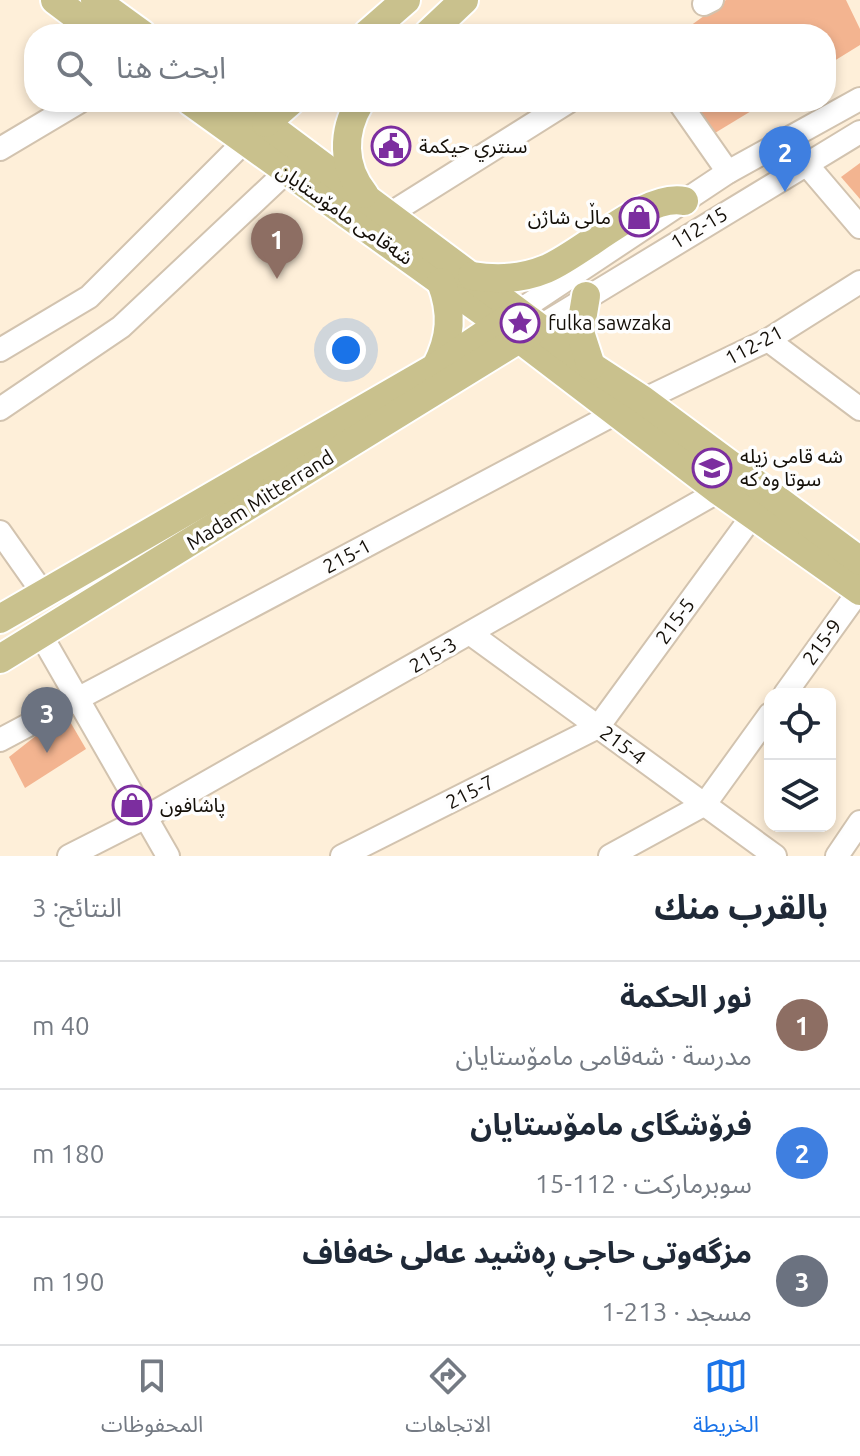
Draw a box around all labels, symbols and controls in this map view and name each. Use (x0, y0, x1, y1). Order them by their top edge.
search box (24, 24, 836, 112)
icon: search (52, 46, 96, 90)
text: ابحث هنا (116, 50, 226, 84)
public building icon: سنتري حيكمة (370, 125, 412, 167)
pin: 2 (759, 126, 811, 192)
place label: سنتري حيكمة (419, 134, 527, 162)
street label: شەقامی مامۆستایان (272, 158, 418, 270)
shop icon: ماڵی شاژن (618, 196, 660, 238)
place label: ماڵی شاژن (528, 202, 611, 229)
street label: 112-15 (666, 202, 731, 253)
pin: 1 (251, 213, 303, 279)
place icon: fulka sawzaka (499, 302, 541, 344)
place label: fulka sawzaka (548, 311, 672, 334)
street label: 112-21 (721, 320, 787, 369)
your location (326, 330, 366, 370)
place label: شه قامى زيله سوتا وه كه (740, 444, 843, 491)
street label: Madam Mitterrand (182, 445, 337, 554)
school or university icon: شه قامى زيله سوتا وه كه (691, 447, 733, 489)
street label: 215-1 (319, 533, 375, 578)
street label: 215-5 (650, 593, 699, 648)
street label: 215-9 (797, 614, 846, 669)
street label: 215-3 (405, 632, 461, 677)
pin: 3 (21, 687, 73, 753)
map controls (764, 688, 836, 832)
button: locate (764, 688, 836, 760)
street label: 215-4 (596, 720, 651, 769)
button: layers (764, 760, 836, 832)
street label: 215-7 (442, 770, 498, 813)
shop icon: پاشافون (111, 784, 153, 826)
place label: پاشافون (160, 793, 225, 818)
text: بالقرب منك (654, 887, 828, 925)
text: النتائج: 3 (32, 893, 122, 922)
text: نور الحكمة (620, 979, 752, 1013)
text: 40 m (32, 1011, 90, 1040)
text: 1 (795, 1011, 809, 1040)
text: مدرسة · شەقامی مامۆستایان (456, 1041, 752, 1070)
text: فرۆشگای مامۆستایان (470, 1107, 752, 1141)
text: 180 m (32, 1139, 104, 1168)
text: 2 (795, 1139, 809, 1168)
text: سوبرماركت · 112-15 (535, 1169, 752, 1198)
text: مزگەوتی حاجی ڕەشید عەلی خەفاف (302, 1235, 752, 1269)
text: 190 m (32, 1267, 104, 1296)
text: 3 (795, 1267, 809, 1296)
text: مسجد · 213-1 (601, 1297, 752, 1326)
tab: المحفوظات (101, 1354, 203, 1448)
tab: الاتجاهات (405, 1354, 491, 1448)
tab: الخريطة (693, 1354, 759, 1448)

